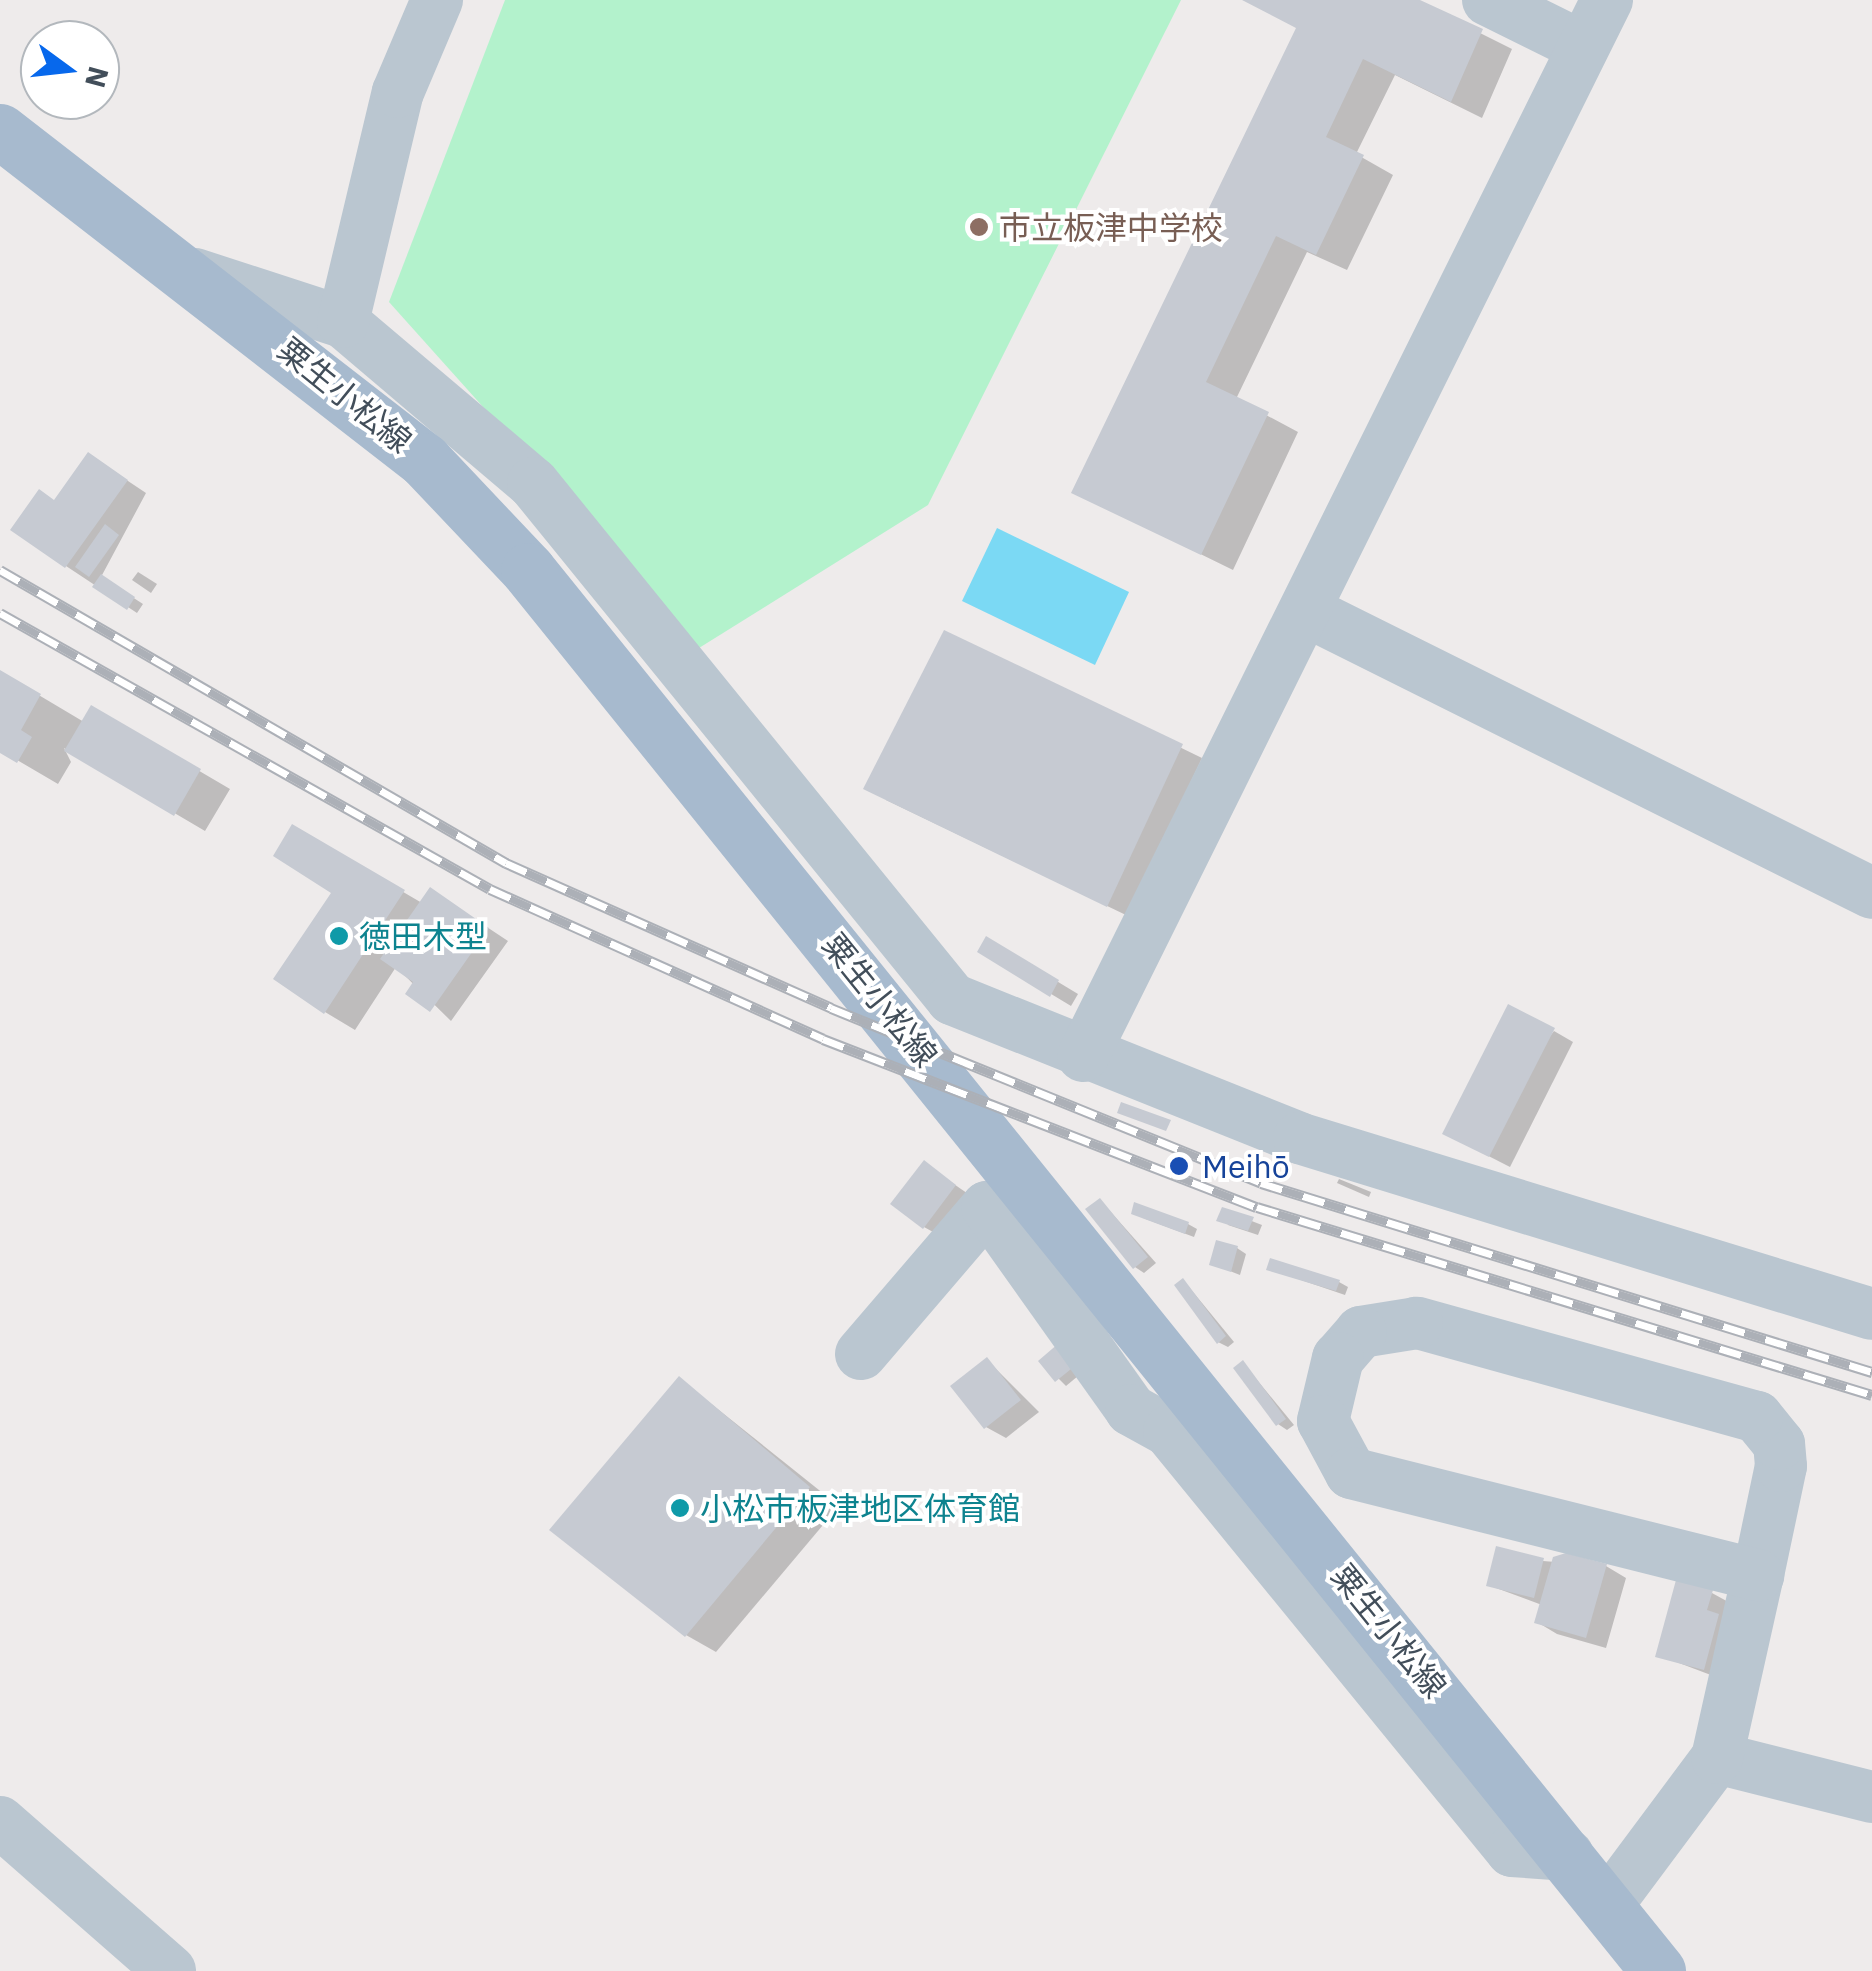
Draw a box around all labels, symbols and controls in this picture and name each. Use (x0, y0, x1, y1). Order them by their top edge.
north arrow (20, 20, 120, 120)
text: N (77, 63, 118, 92)
place label: 市立板津中学校 (999, 208, 1223, 246)
marker: 市立板津中学校 (968, 216, 990, 238)
street label: 粟生小松線 (271, 330, 419, 460)
place label: 徳田木型 (359, 917, 487, 955)
marker: 徳田木型 (328, 925, 350, 947)
street label: 粟生小松線 (815, 926, 945, 1074)
place label: Meihō (1202, 1147, 1290, 1185)
marker: Meihō (1166, 1153, 1192, 1179)
place label: 小松市板津地区体育館 (700, 1489, 1020, 1527)
marker: 小松市板津地区体育館 (669, 1497, 691, 1519)
street label: 粟生小松線 (1324, 1557, 1454, 1705)

